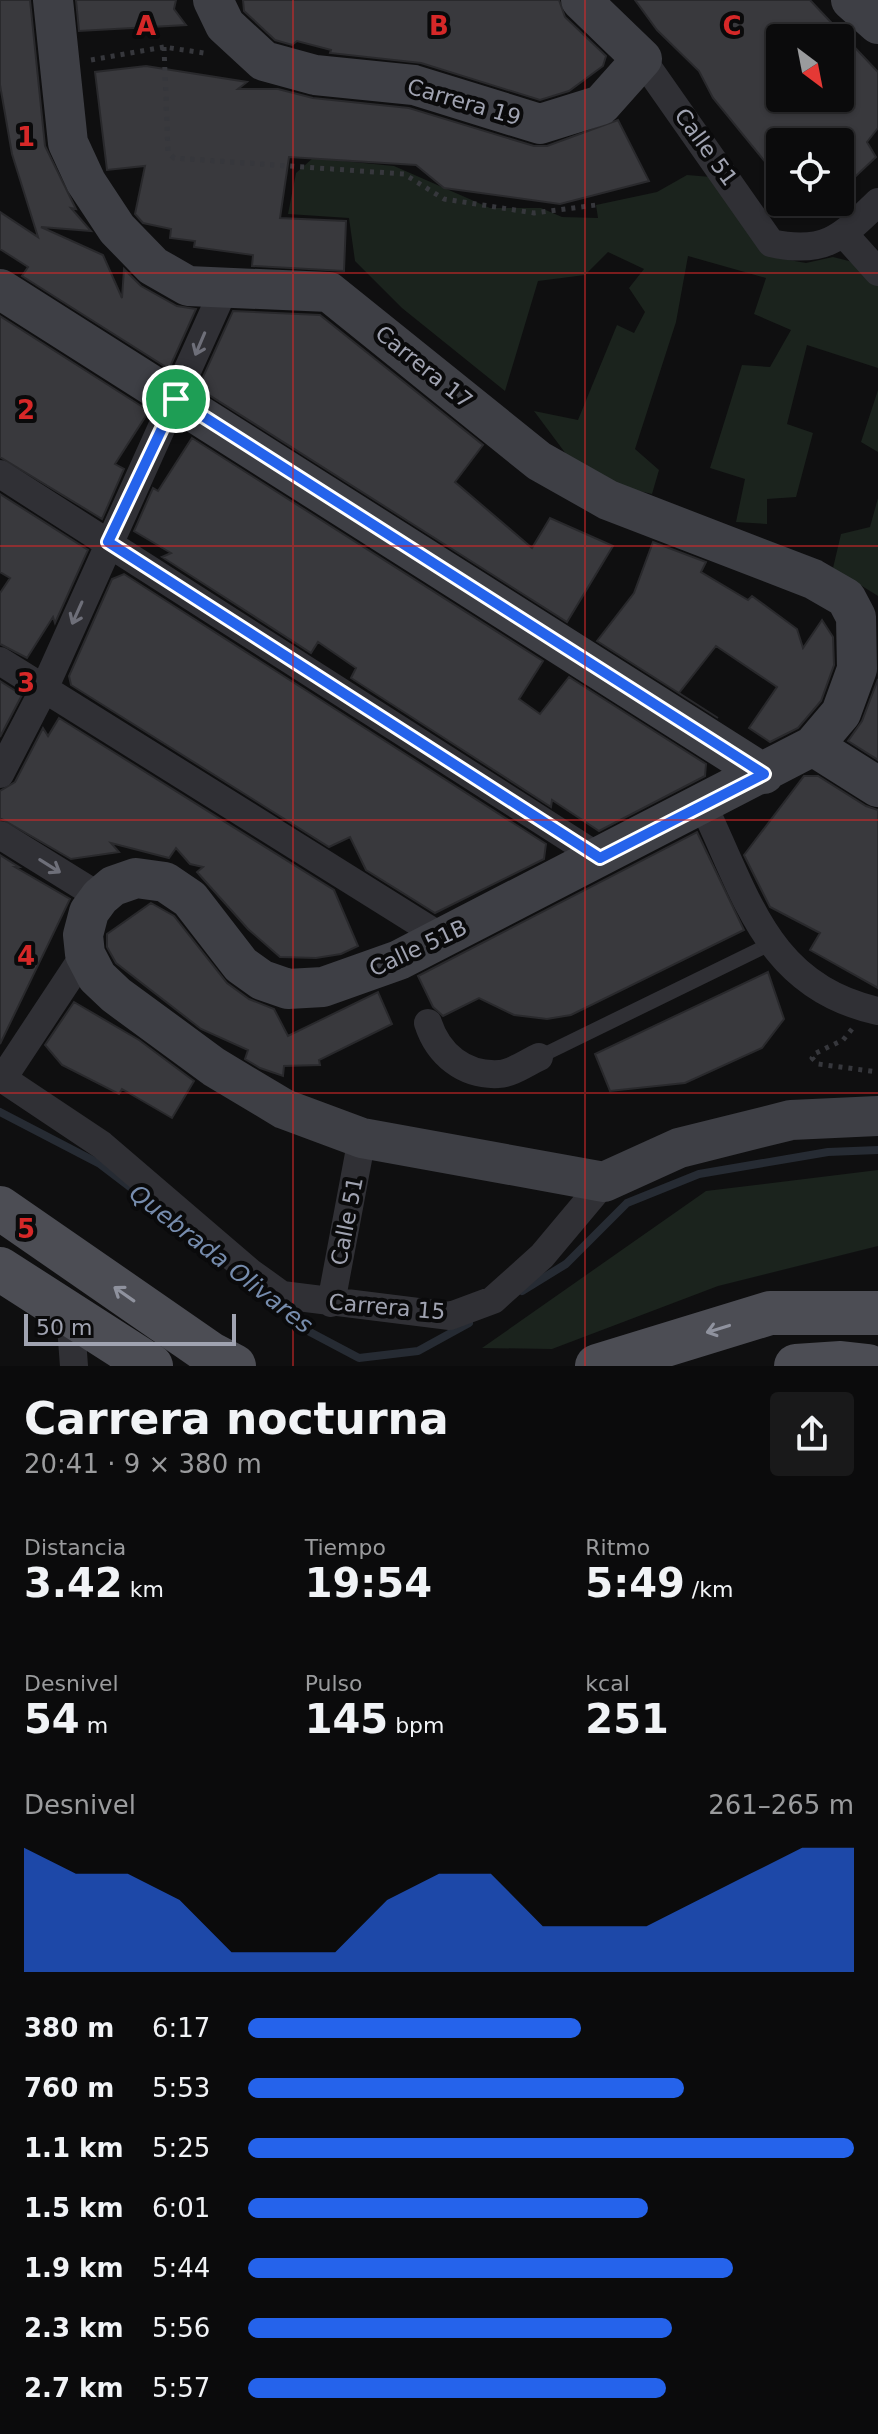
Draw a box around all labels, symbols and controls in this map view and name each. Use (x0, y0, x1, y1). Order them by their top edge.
text: A (136, 11, 156, 41)
text: B (429, 11, 449, 41)
text: C (722, 11, 742, 41)
north arrow (766, 24, 854, 112)
map controls (766, 24, 854, 216)
street label: Carrera 19 (404, 74, 524, 130)
street label: Calle 51 (670, 103, 742, 191)
text: 1 (17, 122, 35, 152)
button: locate (766, 128, 854, 216)
street label: Carrera 17 (371, 320, 477, 414)
one-way arrow (192, 332, 207, 356)
pin (142, 365, 210, 433)
icon: arrive (154, 377, 198, 421)
text: 2 (17, 395, 35, 425)
one-way arrow (69, 601, 84, 625)
text: 3 (17, 668, 35, 698)
one-way arrow (38, 858, 61, 874)
street label: Calle 51B (365, 915, 471, 981)
text: 4 (17, 941, 35, 971)
street label: Calle 51 (326, 1175, 368, 1267)
water label: Quebrada Olivares (124, 1179, 318, 1339)
text: 5 (17, 1214, 35, 1244)
one-way arrow (113, 1286, 135, 1302)
street label: Carrera 15 (328, 1289, 446, 1325)
scale bar (24, 1310, 236, 1346)
text: 50 m (36, 1315, 92, 1340)
one-way arrow (706, 1322, 732, 1337)
button: share (770, 1392, 854, 1476)
text: Carrera nocturna (24, 1393, 449, 1444)
text: 20:41 · 9 × 380 m (24, 1449, 262, 1479)
text: Distancia (24, 1535, 126, 1560)
text: Tiempo (305, 1535, 386, 1560)
text: Ritmo (585, 1535, 650, 1560)
text: 3.42 (24, 1560, 123, 1606)
text: 19:54 (305, 1560, 432, 1606)
text: 5:49 (585, 1560, 685, 1606)
text: km (123, 1577, 164, 1602)
text: /km (685, 1577, 733, 1602)
text: Desnivel (24, 1671, 119, 1696)
text: Pulso (305, 1671, 363, 1696)
text: kcal (585, 1671, 630, 1696)
text: 54 (24, 1696, 80, 1742)
text: 145 (305, 1696, 388, 1742)
text: 251 (585, 1696, 669, 1742)
text: m (80, 1713, 108, 1738)
text: bpm (388, 1713, 445, 1738)
text: Desnivel (24, 1790, 136, 1820)
text: 261–265 m (708, 1790, 854, 1820)
text: 380 m (24, 2013, 114, 2043)
text: 6:17 (152, 2013, 210, 2043)
text: 760 m (24, 2073, 114, 2103)
text: 5:53 (152, 2073, 210, 2103)
text: 1.1 km (24, 2133, 124, 2163)
text: 5:25 (152, 2133, 210, 2163)
text: 1.5 km (24, 2193, 124, 2223)
text: 6:01 (152, 2193, 210, 2223)
text: 1.9 km (24, 2253, 124, 2283)
text: 5:44 (152, 2253, 210, 2283)
text: 2.3 km (24, 2313, 124, 2343)
text: 5:56 (152, 2313, 210, 2343)
text: 2.7 km (24, 2373, 124, 2403)
text: 5:57 (152, 2373, 210, 2403)

